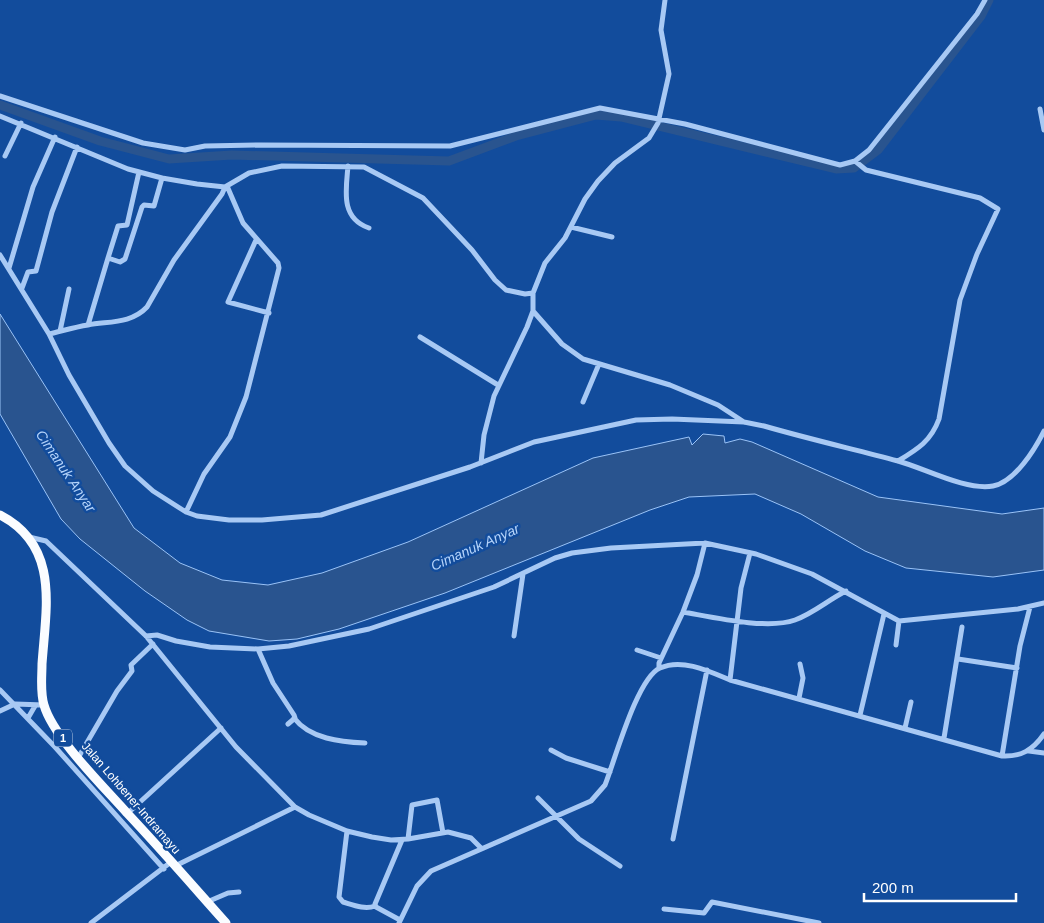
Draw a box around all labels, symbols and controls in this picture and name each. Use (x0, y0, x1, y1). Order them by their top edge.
water label: Cimanuk Anyar (33, 427, 100, 516)
water label: Cimanuk Anyar (428, 520, 523, 574)
road number: 1 (54, 730, 72, 746)
street label: Jalan Lohbener-Indramayu (79, 739, 183, 857)
scale bar (864, 870, 1016, 902)
text: 200 m (872, 879, 914, 896)

